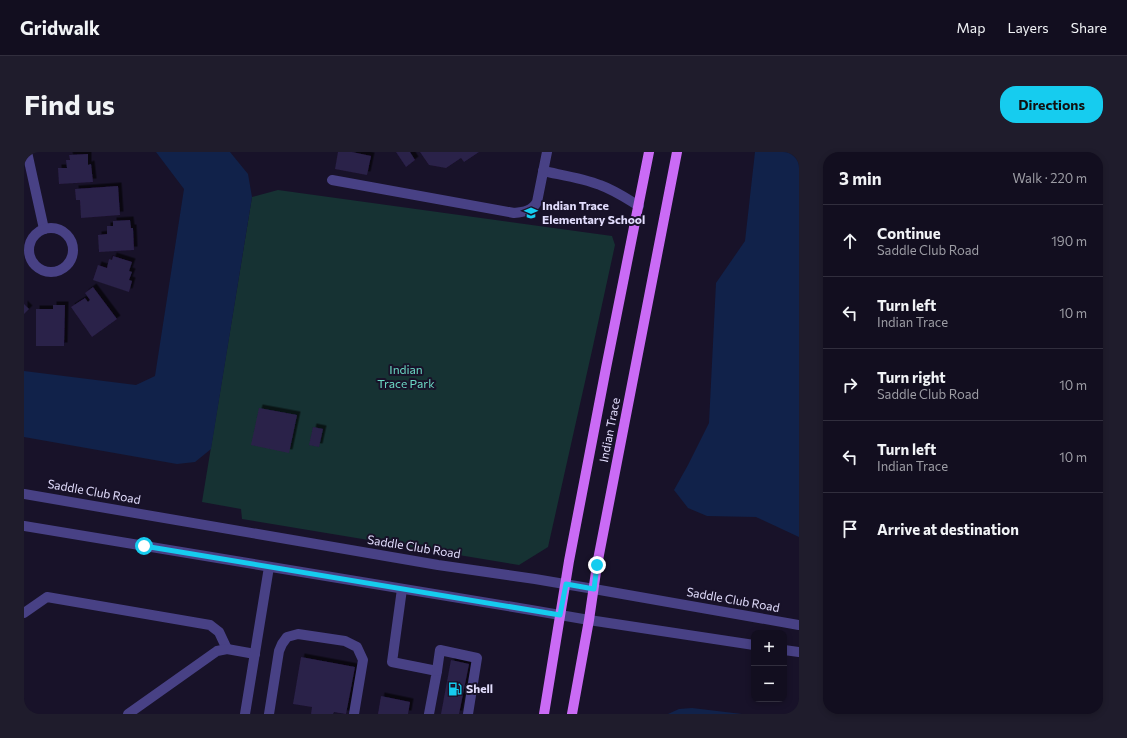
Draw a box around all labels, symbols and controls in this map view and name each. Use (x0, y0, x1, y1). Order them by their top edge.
text: Gridwalk (20, 16, 100, 39)
text: Map (957, 19, 985, 36)
text: Layers (1007, 19, 1049, 36)
text: Share (1071, 19, 1107, 36)
button: Directions (1000, 86, 1103, 123)
text: Find us (24, 87, 115, 121)
text: 3 min (839, 168, 882, 189)
text: Walk · 220 m (1013, 170, 1087, 186)
place label: Indian Trace Elementary School (542, 198, 645, 226)
school or university icon: Indian Trace Elementary School (523, 205, 539, 221)
text: Continue (877, 224, 941, 242)
icon: ahead (839, 230, 861, 252)
text: 190 m (1051, 233, 1087, 249)
text: Saddle Club Road (877, 242, 979, 258)
text: Turn left (877, 296, 936, 314)
icon: left (839, 302, 861, 324)
text: 10 m (1059, 305, 1087, 321)
text: Indian Trace (877, 314, 948, 330)
park label: Indian Trace Park (377, 362, 435, 390)
text: Turn right (877, 368, 946, 386)
icon: right (839, 374, 861, 396)
text: 10 m (1059, 377, 1087, 393)
text: Saddle Club Road (877, 386, 979, 402)
street label: Indian Trace (596, 396, 622, 463)
text: Turn left (877, 440, 936, 458)
icon: left (839, 446, 861, 468)
text: 10 m (1059, 449, 1087, 465)
text: Indian Trace (877, 458, 948, 474)
street label: Saddle Club Road (47, 476, 142, 506)
icon: arrive (839, 518, 861, 540)
text: Arrive at destination (877, 520, 1019, 538)
street label: Saddle Club Road (367, 532, 462, 560)
route start (135, 537, 153, 555)
route end (588, 556, 606, 574)
street label: Saddle Club Road (686, 584, 781, 614)
map controls (751, 630, 787, 702)
button: + (751, 630, 787, 666)
button: − (751, 666, 787, 702)
fuel station icon: Shell (447, 681, 463, 697)
place label: Shell (466, 681, 493, 695)

